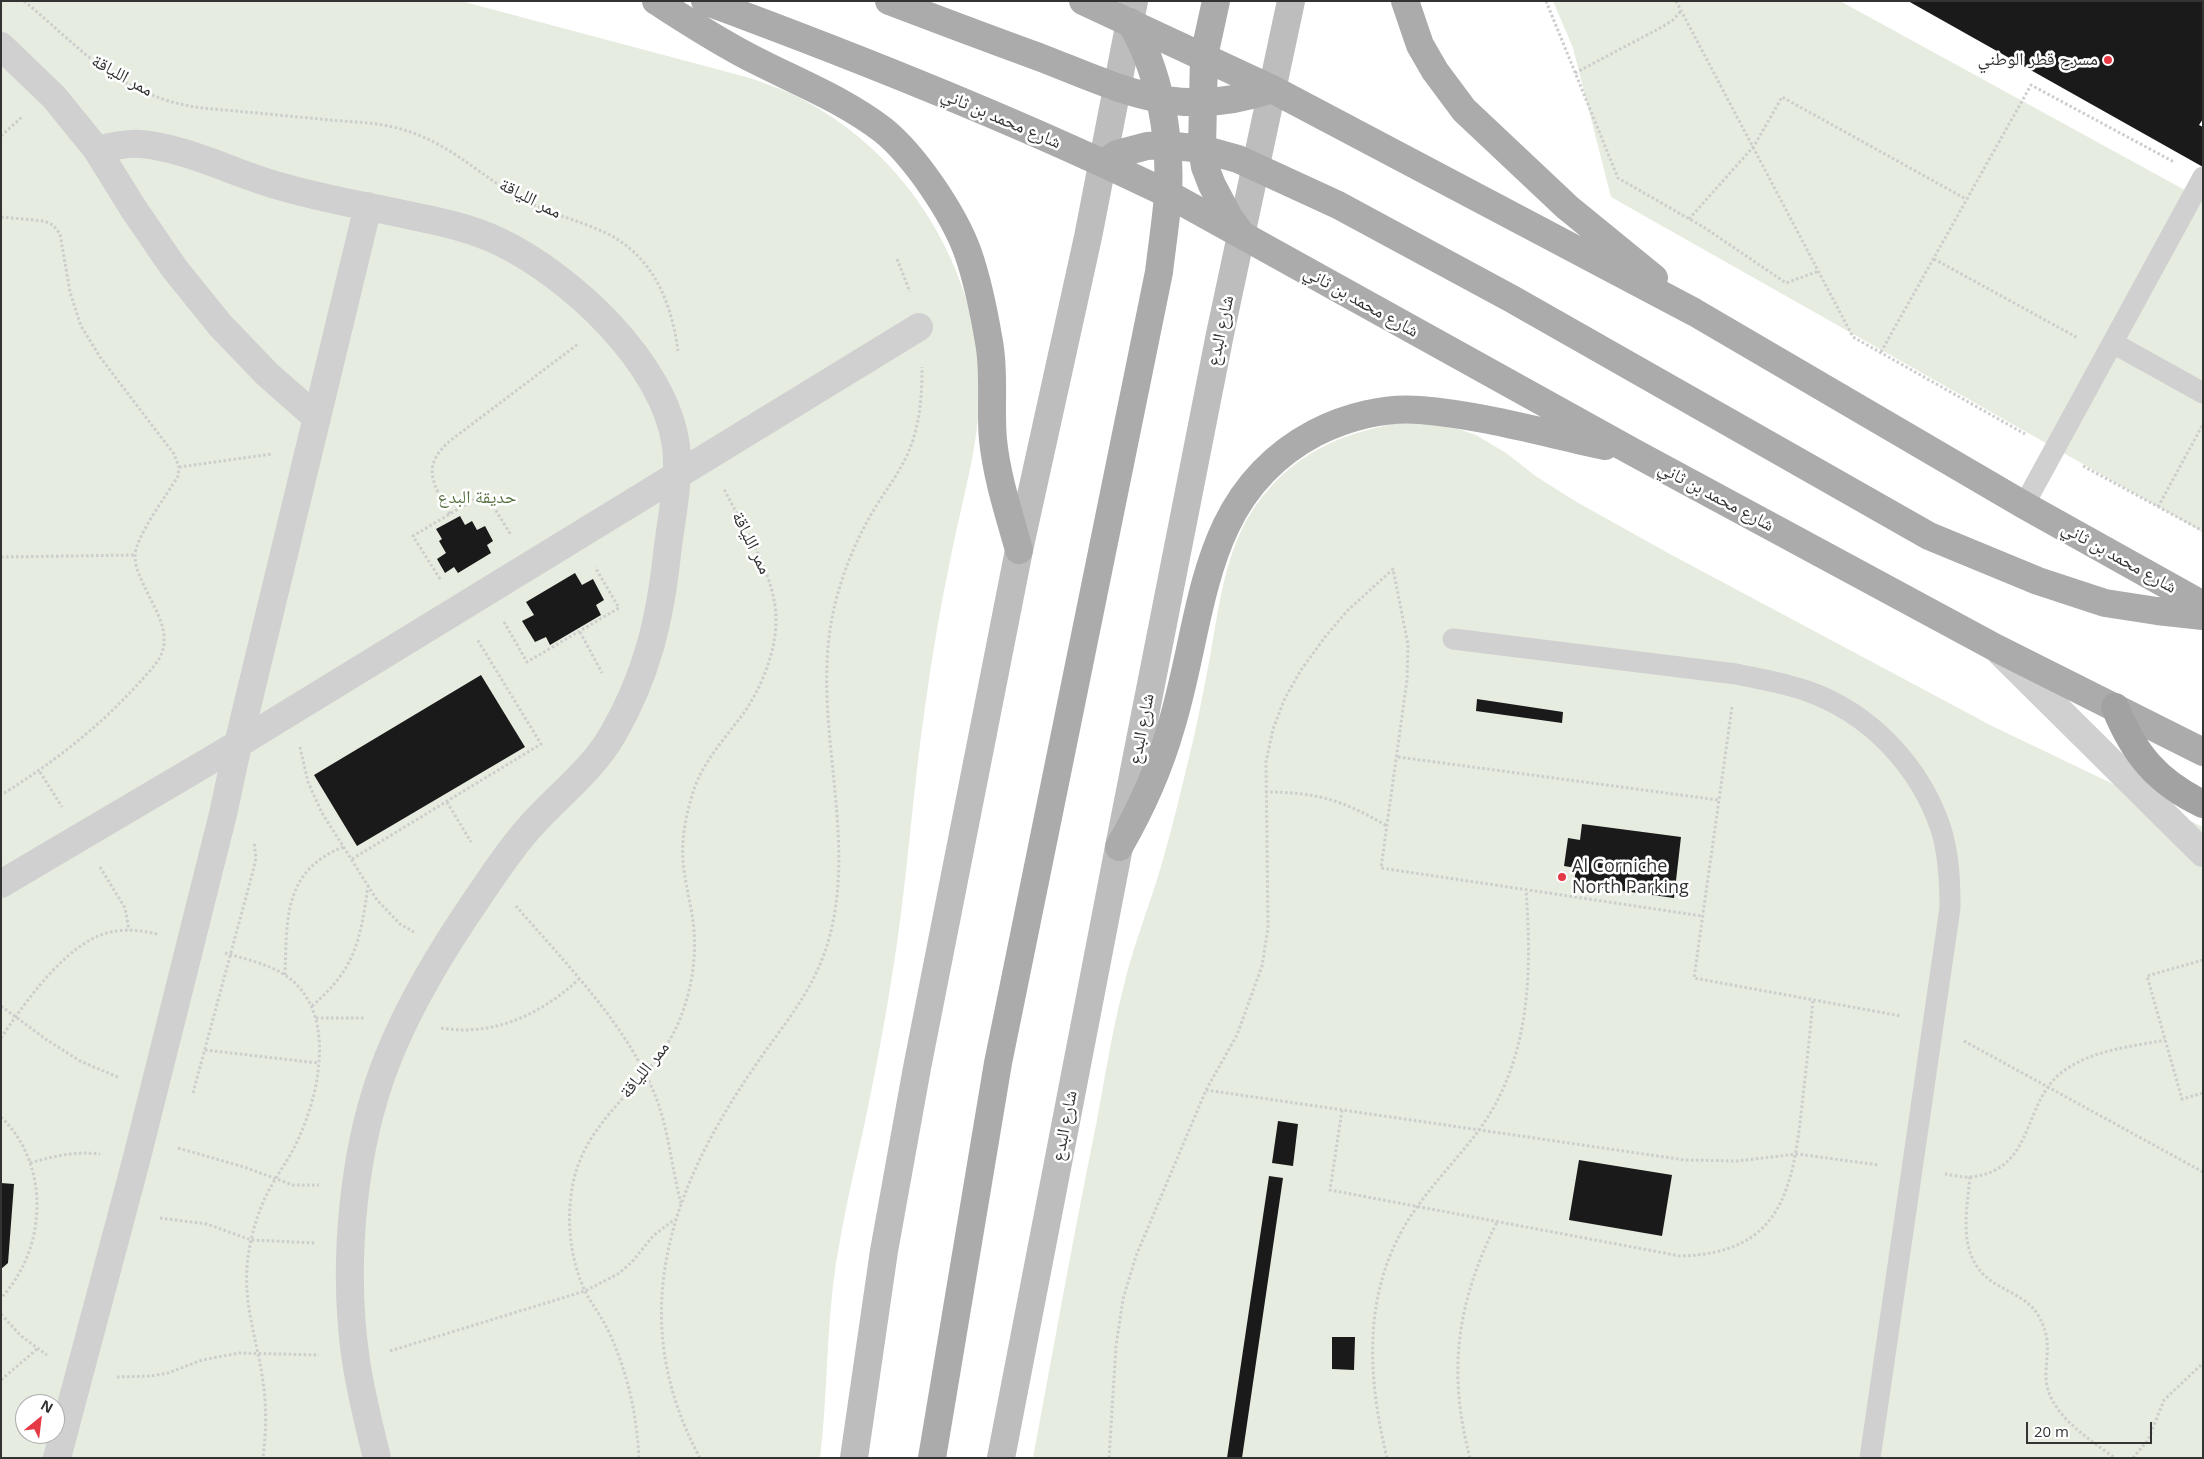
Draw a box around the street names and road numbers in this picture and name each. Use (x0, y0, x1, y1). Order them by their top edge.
street label: ممر اللياقة (88, 50, 156, 102)
street label: شارع محمد بن ثاني (938, 84, 1064, 154)
street label: ممر اللياقة (495, 174, 565, 224)
street label: شارع محمد بن ثاني (1300, 262, 1422, 342)
street label: شارع البدع (1203, 294, 1239, 368)
street label: شارع محمد بن ثاني (1654, 457, 1778, 537)
street label: ممر اللياقة (727, 508, 775, 578)
street label: شارع محمد بن ثاني (2058, 518, 2180, 598)
street label: شارع البدع (1125, 692, 1159, 766)
street label: ممر اللياقة (616, 1037, 674, 1103)
street label: شارع البدع (1048, 1089, 1082, 1163)

